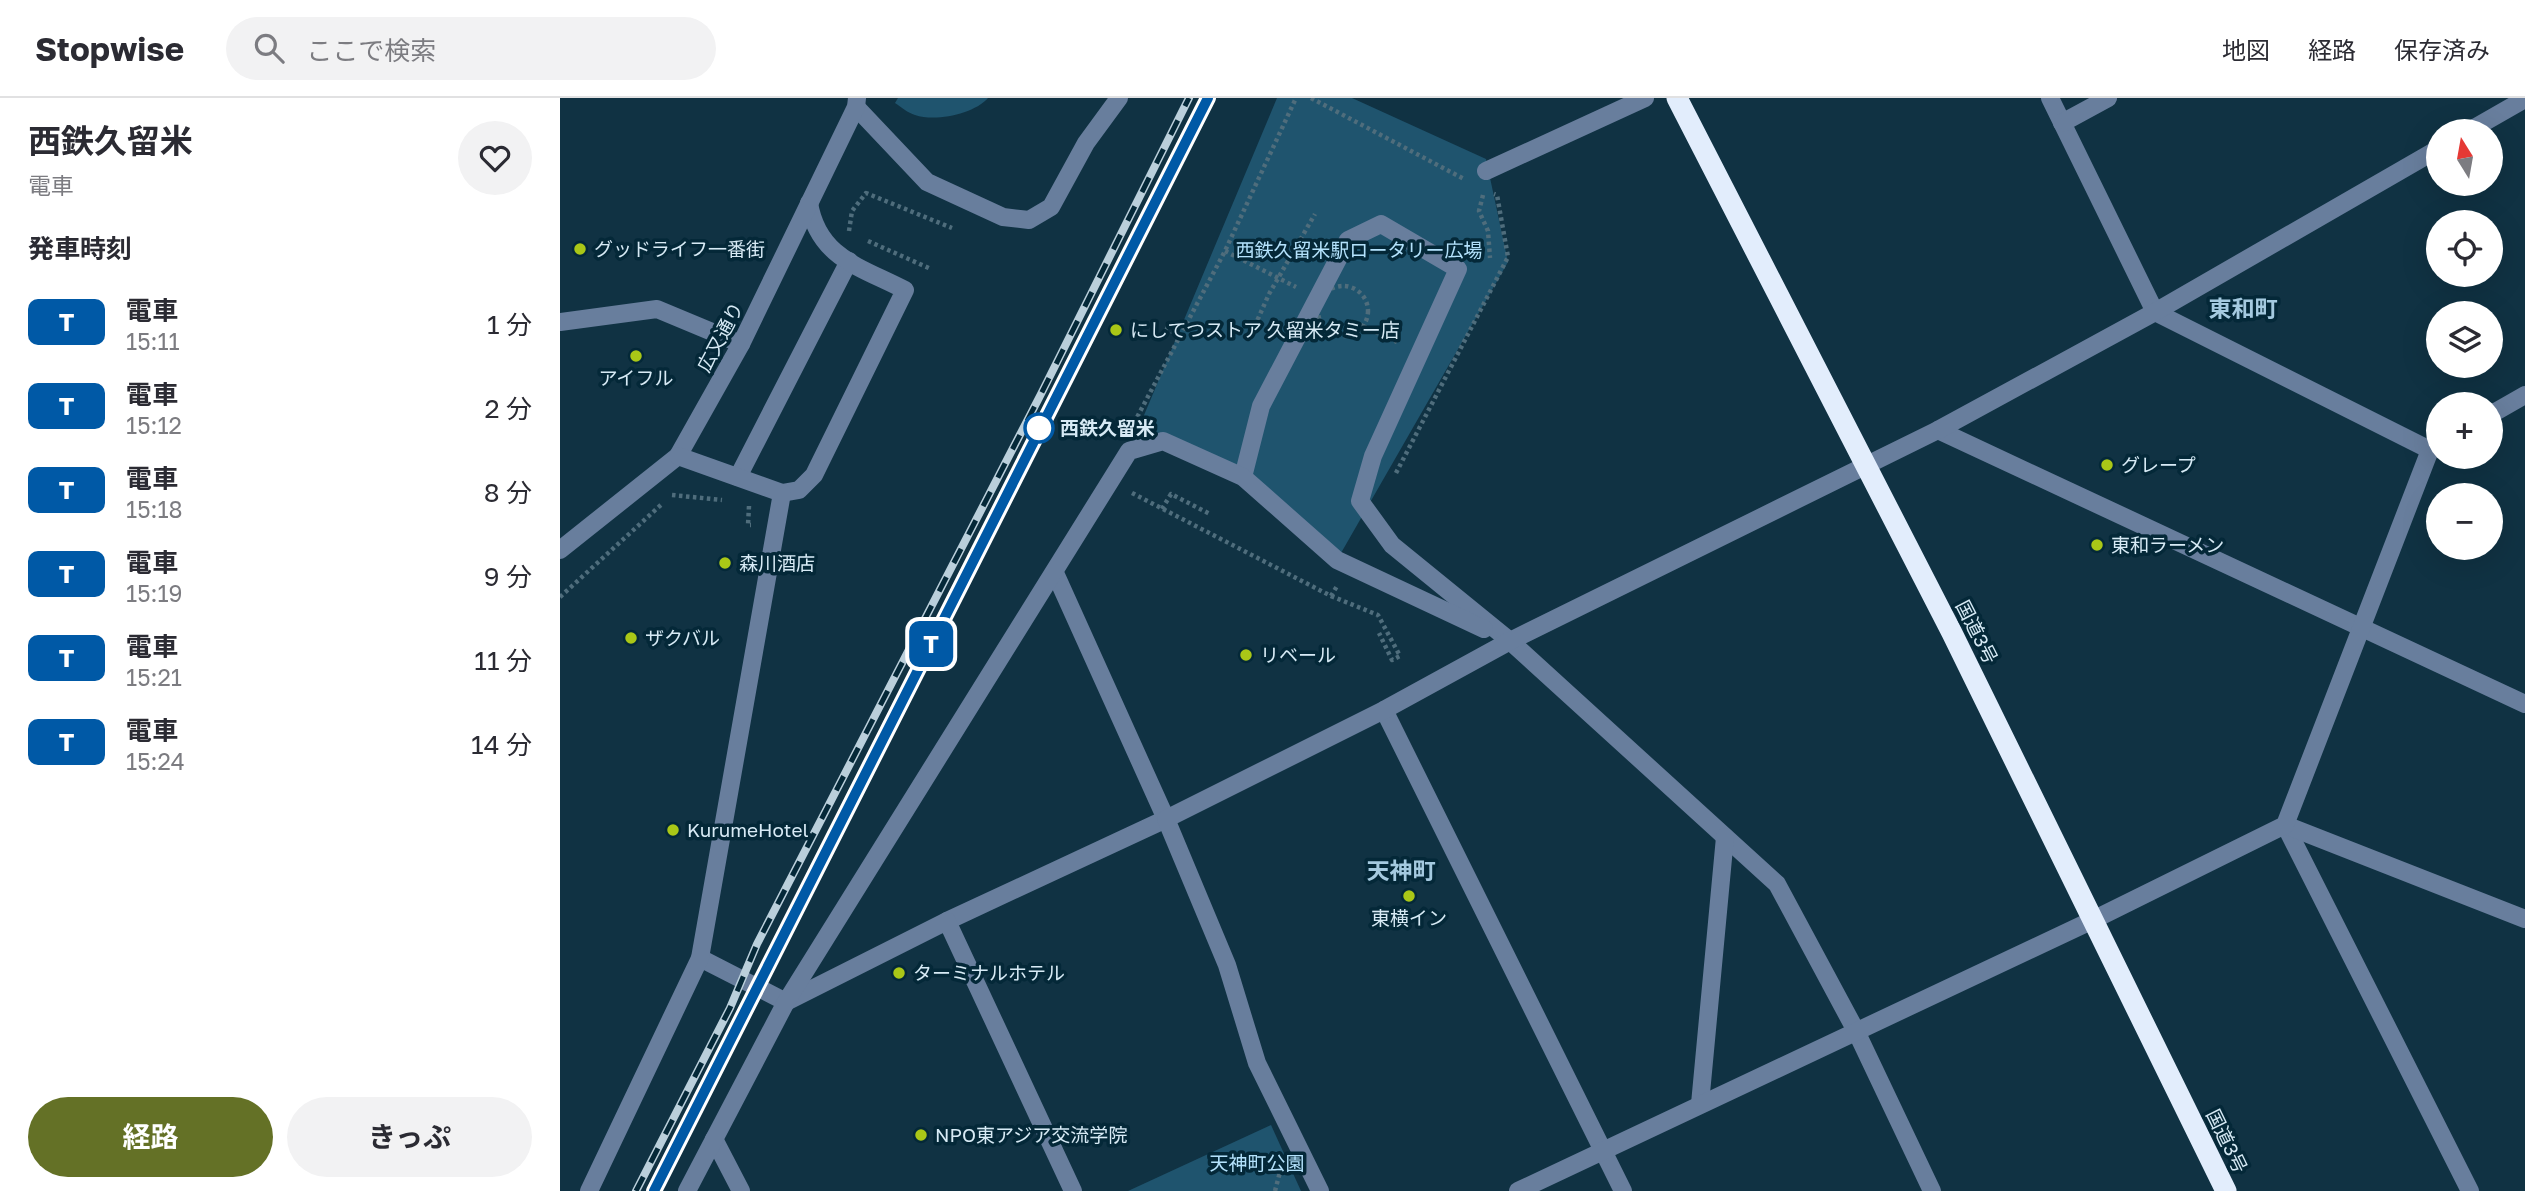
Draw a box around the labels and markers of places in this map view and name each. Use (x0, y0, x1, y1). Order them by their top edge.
place label: グッドライフ一番街 (594, 237, 765, 260)
marker: グッドライフ一番街 (572, 241, 588, 257)
place label: にしてつストア 久留米タミー店 (1130, 318, 1400, 341)
marker: にしてつストア 久留米タミー店 (1108, 322, 1124, 338)
marker: アイフル (628, 348, 644, 364)
place label: アイフル (598, 366, 674, 389)
marker: 西鉄久留米 (1024, 413, 1054, 443)
place label: 西鉄久留米 (1060, 416, 1155, 439)
place label: グレープ (2121, 453, 2196, 476)
marker: グレープ (2099, 457, 2115, 473)
place label: 東和ラーメン (2111, 533, 2224, 556)
marker: 東和ラーメン (2089, 537, 2105, 553)
place label: 森川酒店 (739, 551, 815, 574)
marker: 森川酒店 (717, 555, 733, 571)
place label: ザクバル (645, 626, 720, 649)
marker: ザクバル (623, 630, 639, 646)
place label: リベール (1260, 643, 1336, 666)
marker: リベール (1238, 647, 1254, 663)
place label: KurumeHotel (687, 818, 809, 841)
marker: KurumeHotel (665, 822, 681, 838)
marker: 東横イン (1401, 888, 1417, 904)
place label: 東横イン (1371, 906, 1447, 929)
place label: ターミナルホテル (913, 961, 1065, 984)
marker: ターミナルホテル (891, 965, 907, 981)
place label: NPO東アジア交流学院 (935, 1123, 1127, 1146)
marker: NPO東アジア交流学院 (913, 1127, 929, 1143)

